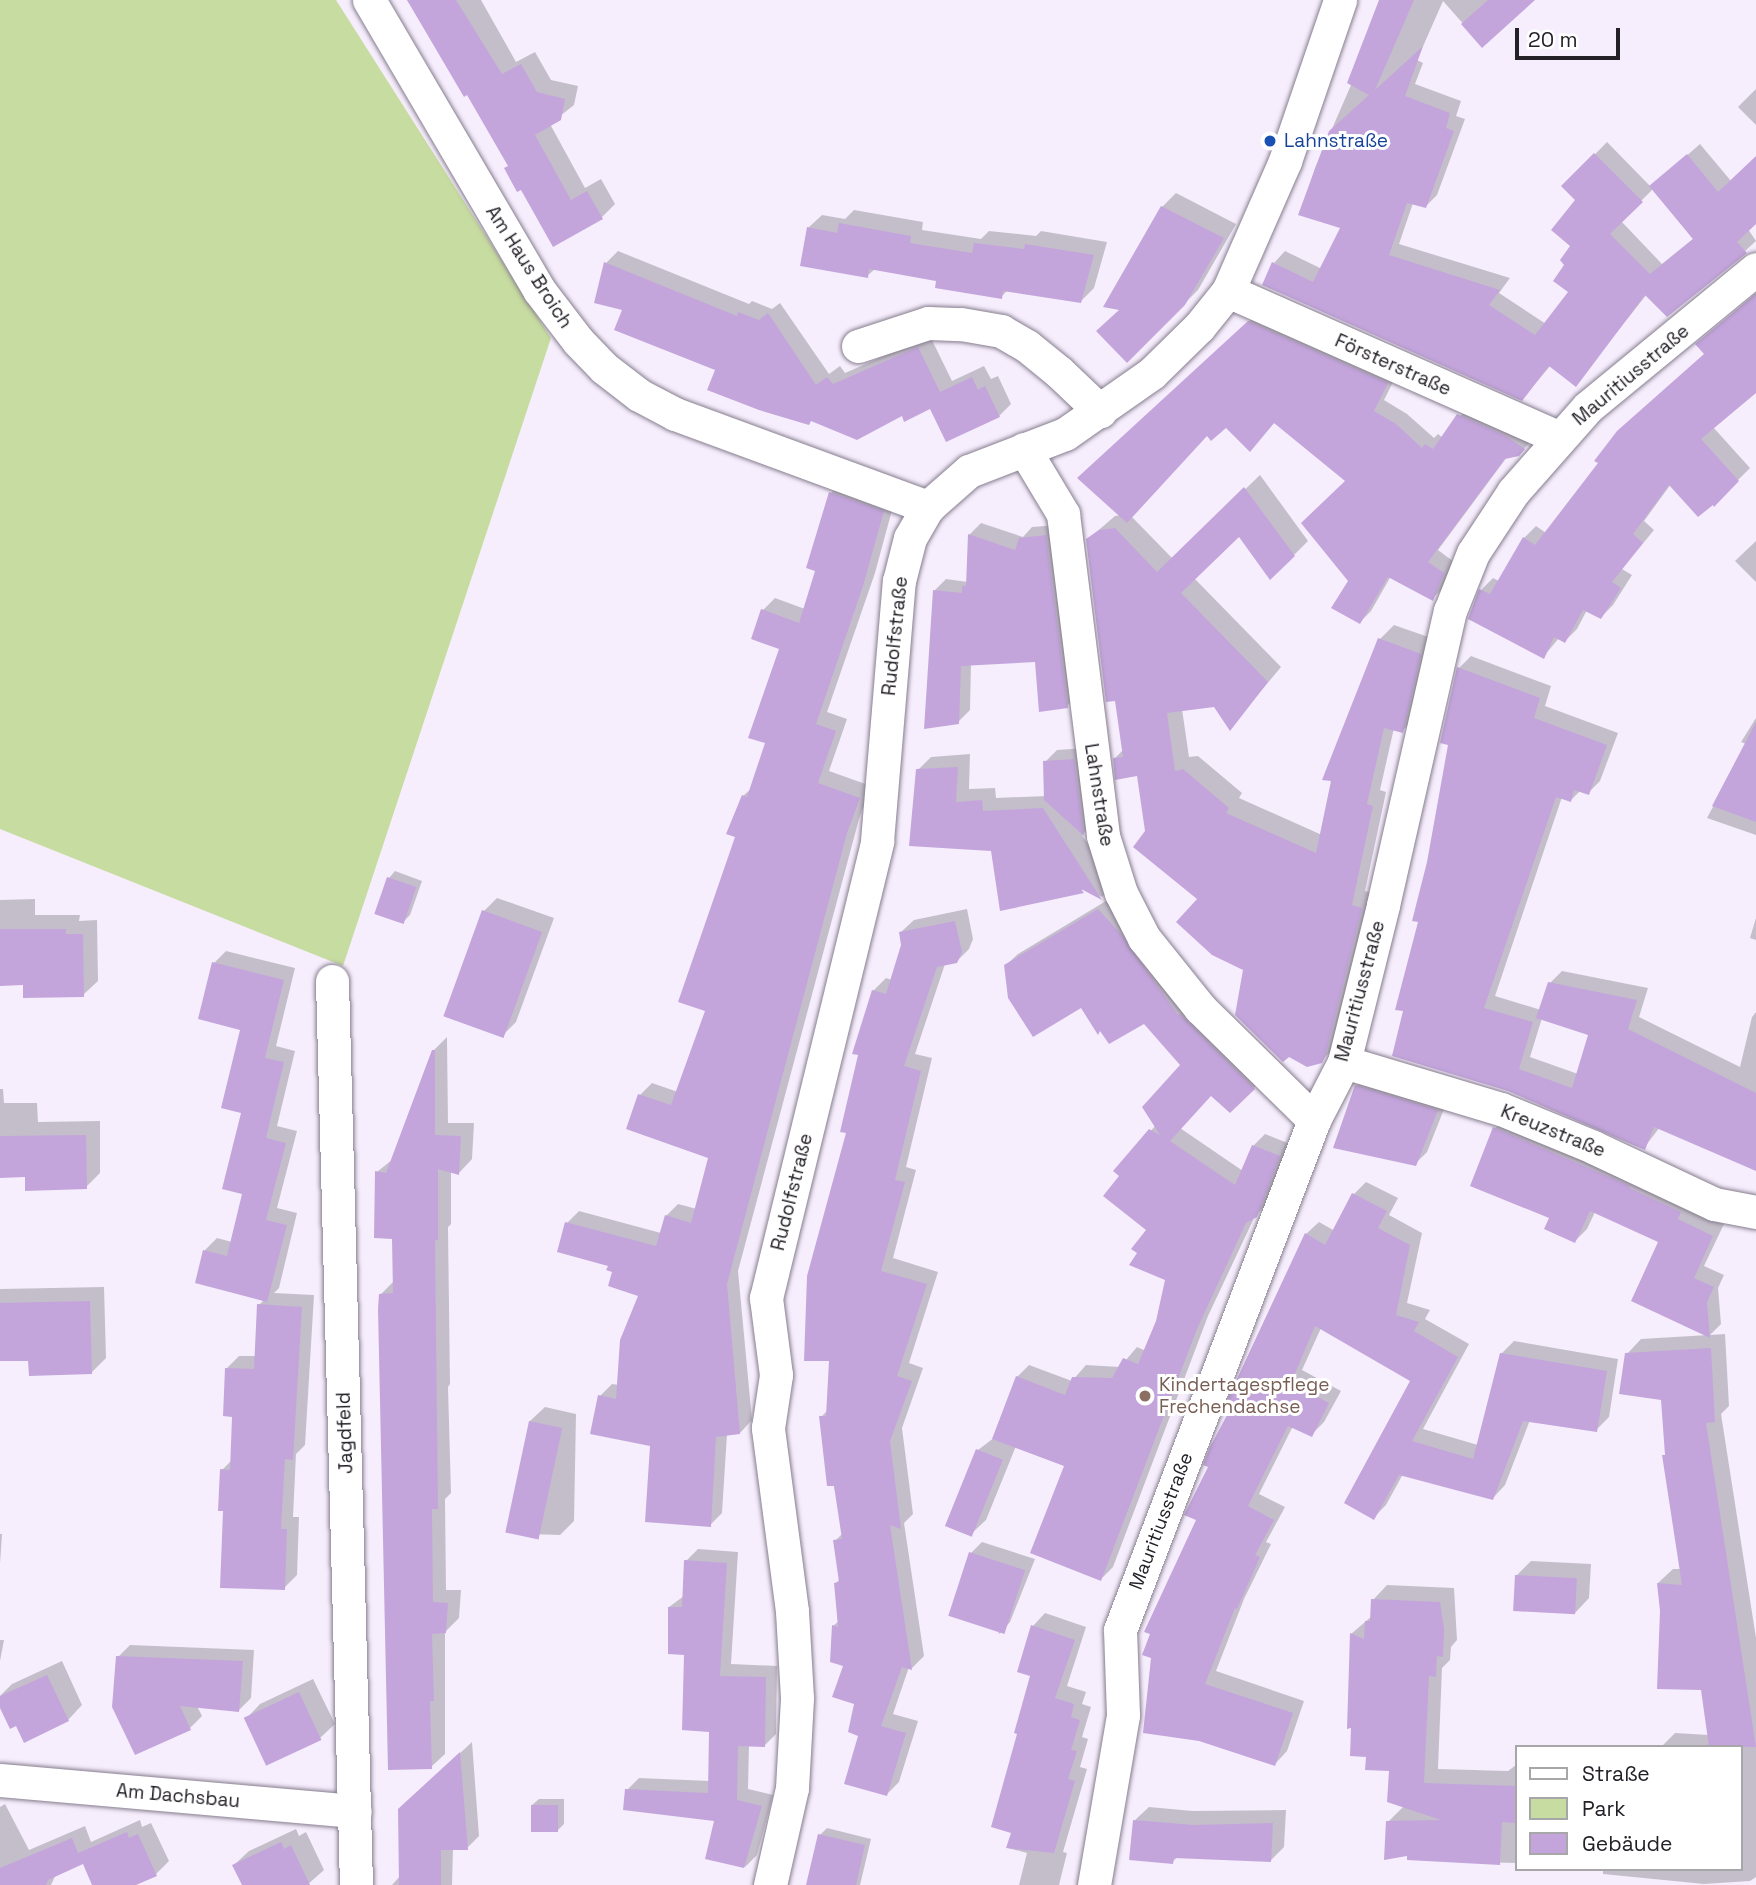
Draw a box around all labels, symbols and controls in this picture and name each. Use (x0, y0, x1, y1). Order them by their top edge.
scale bar (1518, 14, 1623, 58)
text: 20 m (1528, 26, 1578, 53)
place label: Lahnstraße (1284, 130, 1388, 152)
marker: Lahnstraße (1262, 133, 1278, 149)
street label: Am Haus Broich (481, 201, 577, 333)
street label: Mauritiusstraße (1568, 320, 1694, 430)
street label: Försterstraße (1331, 329, 1455, 401)
street label: Rudolfstraße (877, 575, 913, 697)
street label: Lahnstraße (1080, 742, 1118, 848)
street label: Mauritiusstraße (1330, 918, 1390, 1064)
street label: Kreuzstraße (1497, 1100, 1609, 1162)
street label: Rudolfstraße (766, 1131, 818, 1253)
place label: Kindertagespflege Frechendachse (1159, 1374, 1330, 1418)
marker: Kindertagespflege Frechendachse (1137, 1388, 1153, 1404)
street label: Jagdfeld (332, 1392, 358, 1474)
street label: Mauritiusstraße (1124, 1449, 1198, 1593)
legend (1514, 1745, 1742, 1871)
text: Straße (1582, 1760, 1650, 1787)
street label: Am Dachsbau (115, 1779, 241, 1813)
text: Park (1582, 1795, 1626, 1822)
text: Gebäude (1582, 1830, 1672, 1857)

